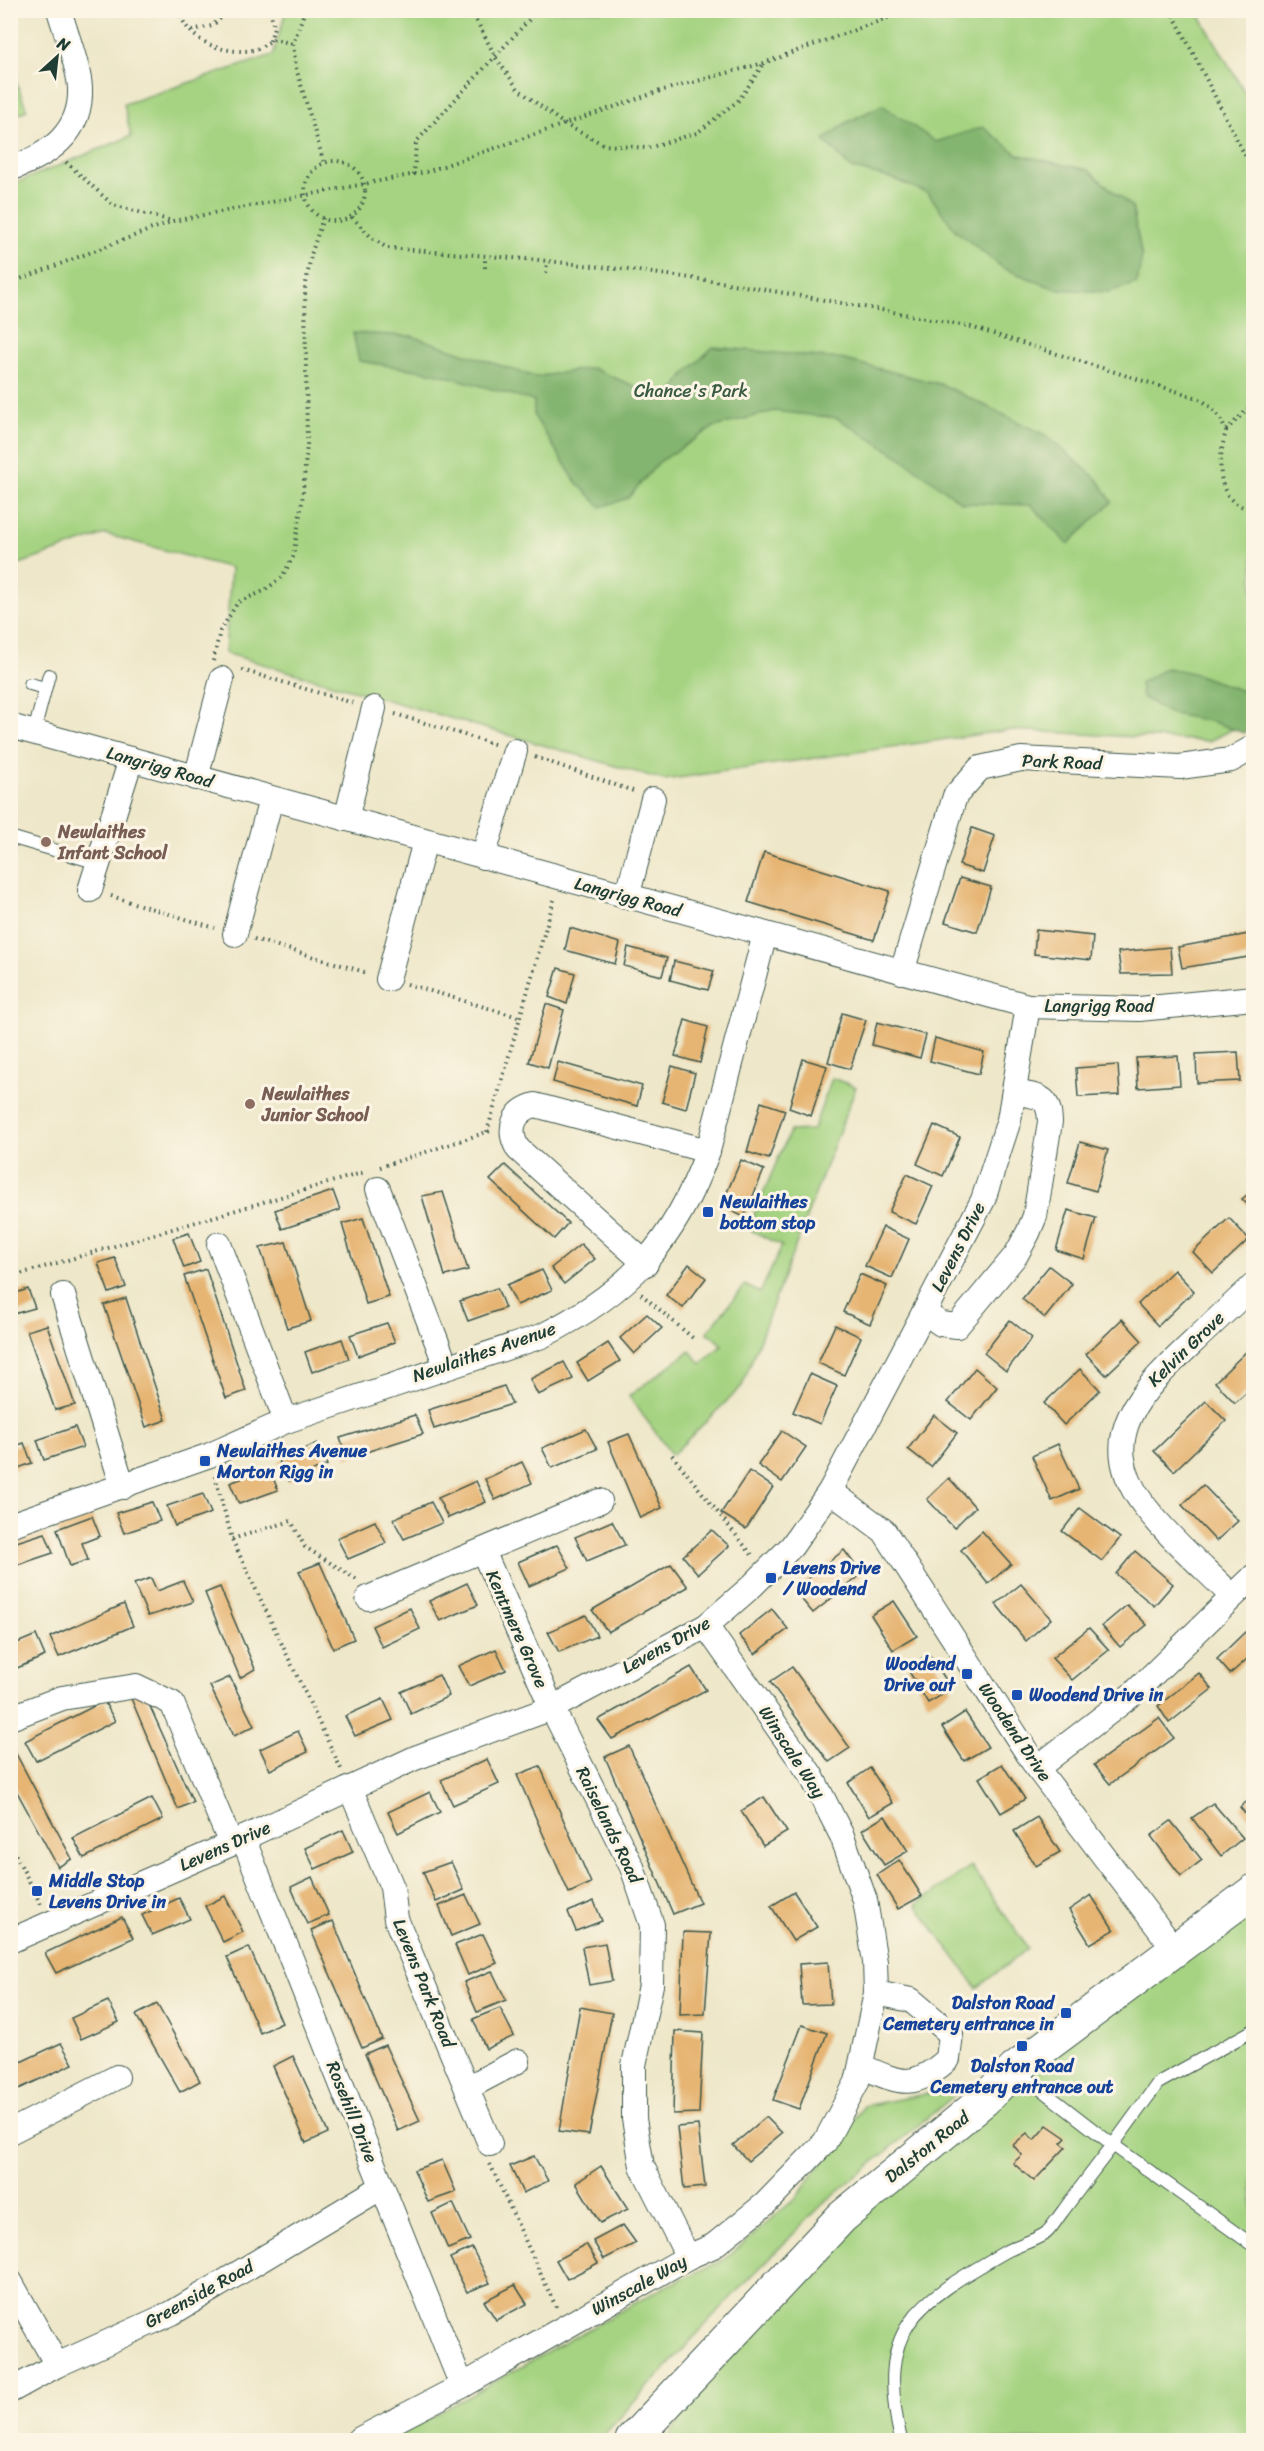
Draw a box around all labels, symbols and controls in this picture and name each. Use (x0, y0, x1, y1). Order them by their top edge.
north arrow (27, 27, 87, 87)
text: N (51, 28, 76, 60)
park label: Chance's Park (634, 375, 748, 407)
street label: Langrigg Road (103, 736, 219, 798)
street label: Park Road (1021, 745, 1104, 779)
place label: Newlaithes Infant School (57, 816, 168, 869)
marker: Newlaithes Infant School (39, 835, 53, 849)
street label: Langrigg Road (571, 867, 687, 927)
street label: Langrigg Road (1044, 990, 1155, 1022)
place label: Newlaithes Junior School (261, 1078, 370, 1131)
marker: Newlaithes Junior School (243, 1097, 257, 1111)
place label: Newlaithes bottom stop (719, 1186, 816, 1239)
street label: Levens Drive (922, 1196, 994, 1298)
marker: Newlaithes bottom stop (701, 1205, 715, 1219)
street label: Kelvin Grove (1140, 1303, 1232, 1395)
street label: Newlaithes Avenue (408, 1312, 560, 1392)
place label: Newlaithes Avenue Morton Rigg in (216, 1435, 368, 1488)
marker: Newlaithes Avenue Morton Rigg in (198, 1454, 212, 1468)
place label: Levens Drive / Woodend (782, 1552, 881, 1605)
street label: Kentmere Grove (477, 1565, 557, 1693)
marker: Levens Drive / Woodend (764, 1571, 778, 1585)
street label: Levens Drive (616, 1607, 716, 1683)
place label: Woodend Drive out (884, 1648, 957, 1701)
marker: Woodend Drive out (960, 1667, 974, 1681)
street label: Woodend Drive (970, 1675, 1060, 1789)
place label: Woodend Drive in (1029, 1679, 1164, 1711)
marker: Woodend Drive in (1010, 1688, 1024, 1702)
street label: Winscale Way (750, 1699, 835, 1806)
street label: Raiselands Road (567, 1761, 652, 1890)
street label: Levens Drive (174, 1812, 276, 1880)
place label: Middle Stop Levens Drive in (48, 1865, 166, 1918)
marker: Middle Stop Levens Drive in (30, 1884, 44, 1898)
street label: Levens Park Road (383, 1913, 465, 2054)
place label: Dalston Road Cemetery entrance in (882, 1987, 1056, 2040)
marker: Dalston Road Cemetery entrance in (1059, 2006, 1073, 2020)
marker: Dalston Road Cemetery entrance out (1015, 2039, 1029, 2053)
place label: Dalston Road Cemetery entrance out (930, 2050, 1114, 2103)
street label: Rosehill Drive (317, 2056, 387, 2168)
street label: Dalston Road (877, 2101, 978, 2192)
street label: Winscale Way (585, 2245, 694, 2325)
street label: Greenside Road (138, 2250, 261, 2337)

